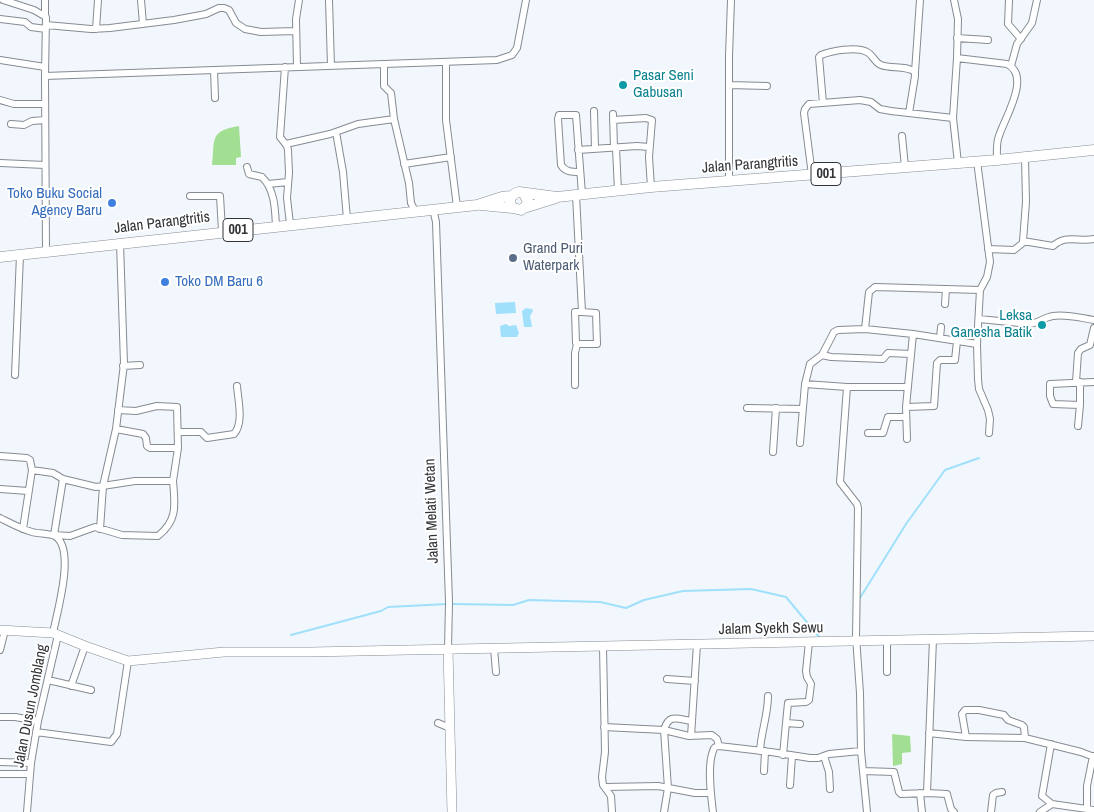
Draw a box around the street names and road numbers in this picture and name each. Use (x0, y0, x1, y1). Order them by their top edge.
street label: Jalan Parangtritis (701, 153, 799, 177)
road number: 001 (811, 162, 841, 185)
street label: Jalan Parangtritis (113, 208, 211, 238)
road number: 001 (223, 218, 253, 242)
street label: Jalan Melati Wetan (421, 458, 443, 564)
street label: Jalam Syekh Sewu (719, 619, 823, 639)
street label: Jalan Dusun Jomblang (10, 643, 52, 769)

